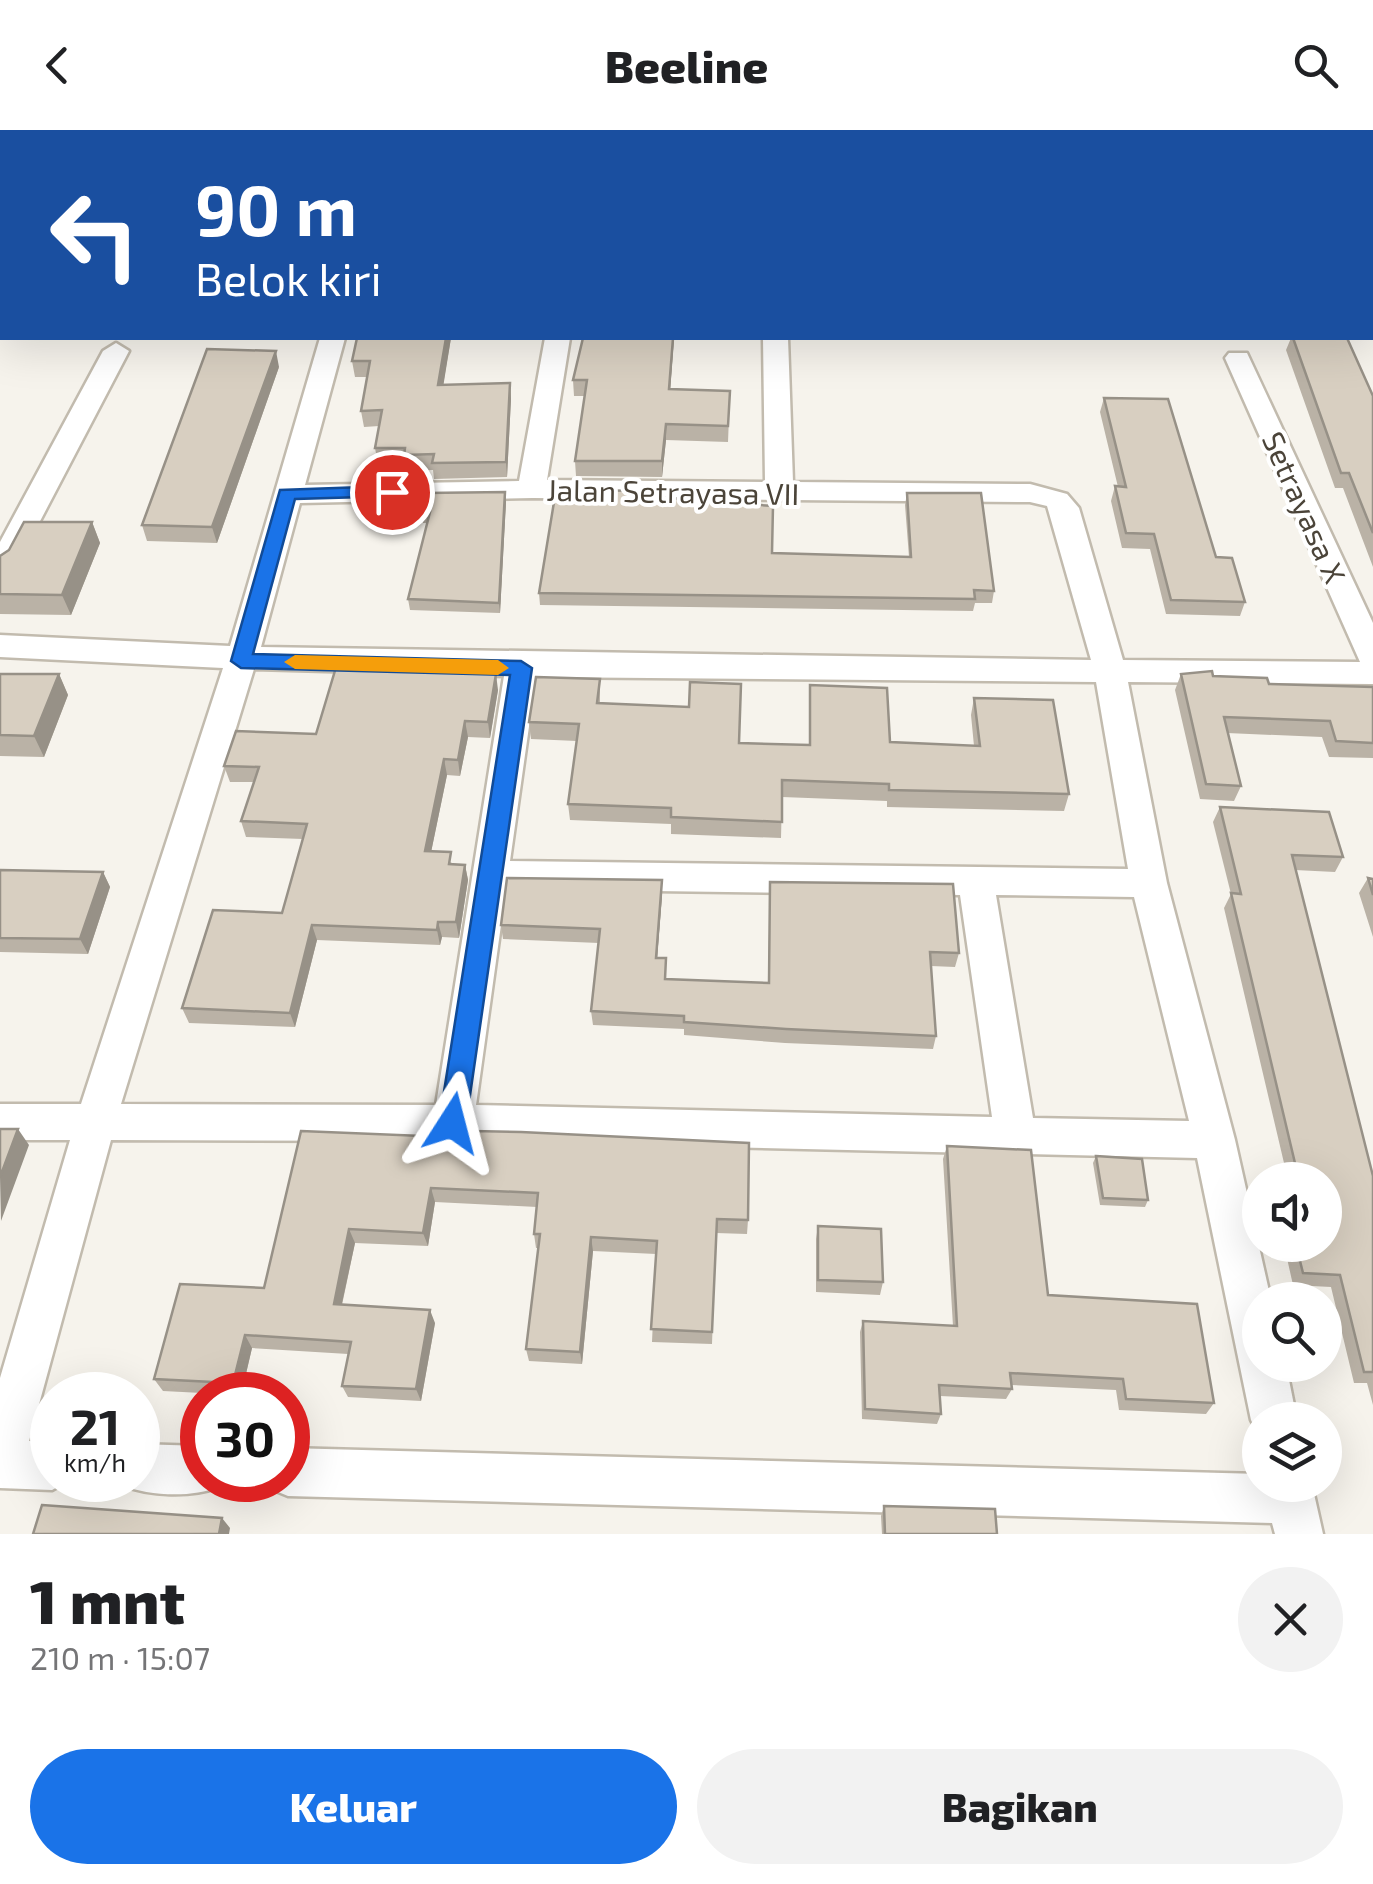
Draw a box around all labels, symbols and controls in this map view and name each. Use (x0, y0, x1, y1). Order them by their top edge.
icon: back (30, 38, 85, 93)
text: Beeline (605, 38, 768, 92)
icon: search (1288, 38, 1343, 93)
text: 90 m (195, 166, 357, 250)
icon: left (30, 170, 160, 300)
text: Belok kiri (195, 251, 382, 305)
street label: Setrayasa X (1256, 426, 1354, 588)
pin (350, 450, 435, 535)
icon: arrive (365, 465, 420, 520)
street label: Jalan Setrayasa VII (546, 471, 800, 511)
position arrow (400, 1071, 504, 1175)
map controls (1242, 1162, 1342, 1502)
button: sound (1242, 1162, 1342, 1262)
button: search (1242, 1282, 1342, 1382)
speed limit sign: 30 (180, 1372, 310, 1502)
text: 21 (70, 1395, 120, 1455)
button: layers (1242, 1402, 1342, 1502)
text: km/h (64, 1447, 126, 1477)
text: 1 mnt (30, 1564, 185, 1636)
button: close (1238, 1567, 1343, 1672)
text: 210 m · 15:07 (30, 1638, 210, 1676)
button: Keluar (30, 1749, 677, 1864)
button: Bagikan (697, 1749, 1343, 1864)

